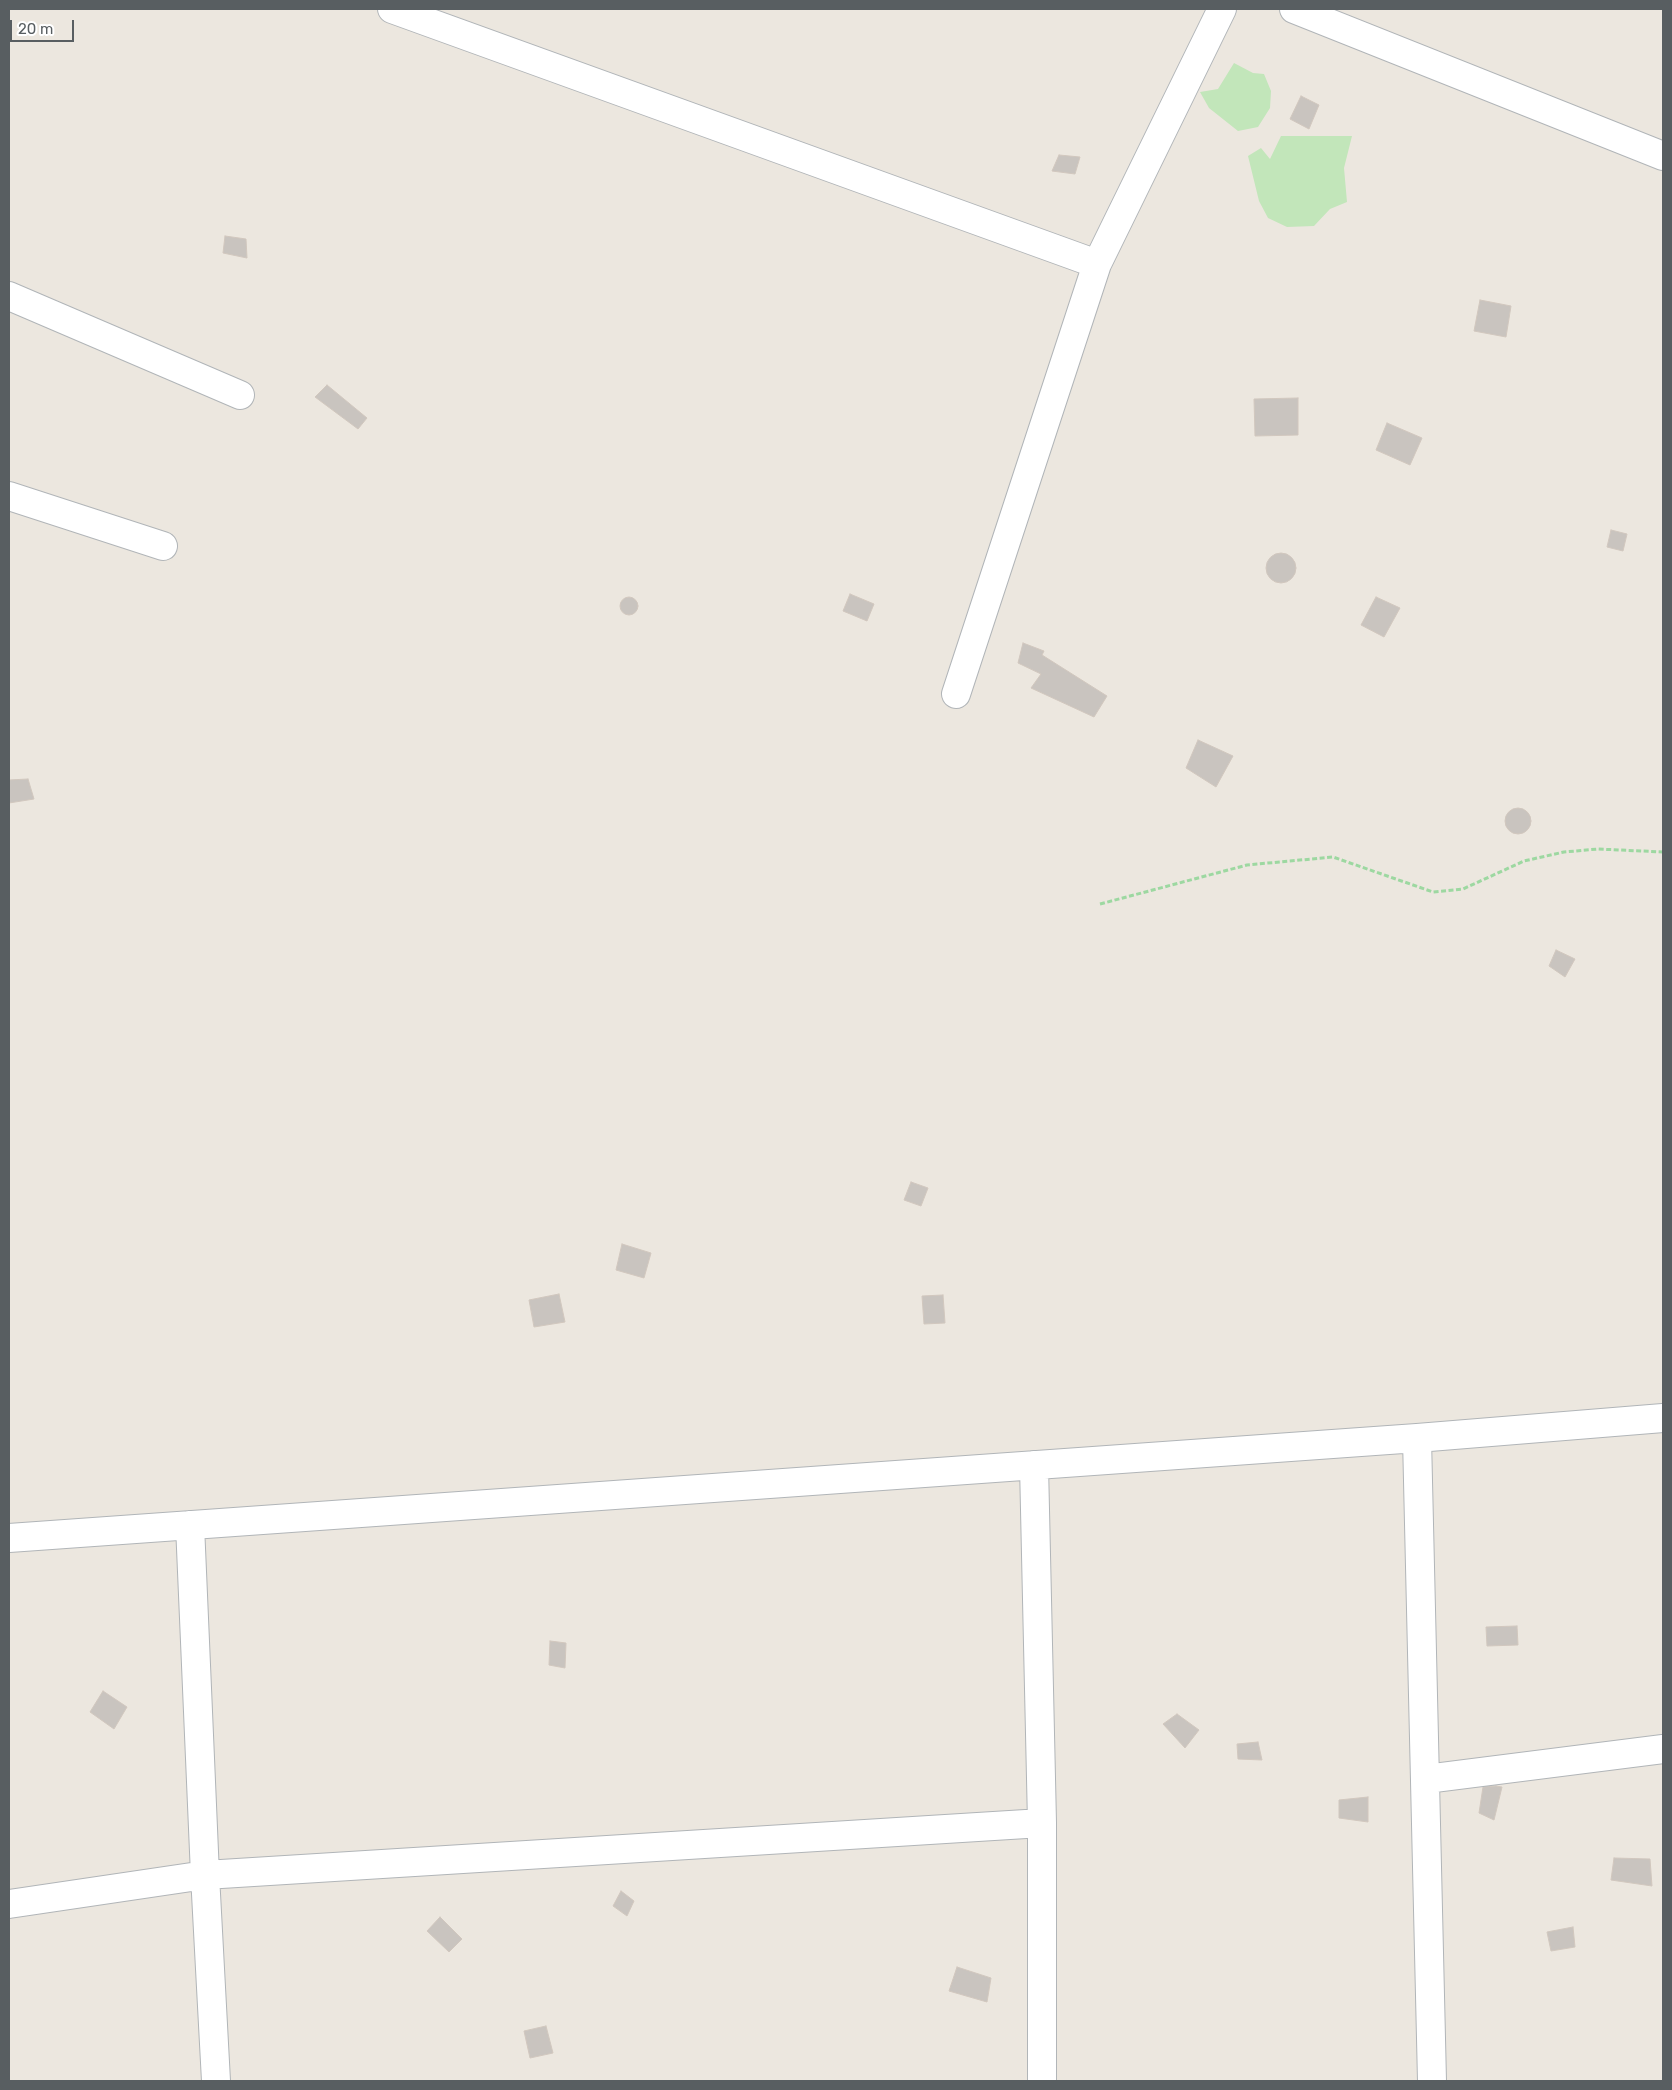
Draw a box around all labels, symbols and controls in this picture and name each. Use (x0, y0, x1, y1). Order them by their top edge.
scale bar (12, 10, 76, 42)
text: 20 m (18, 20, 53, 38)

